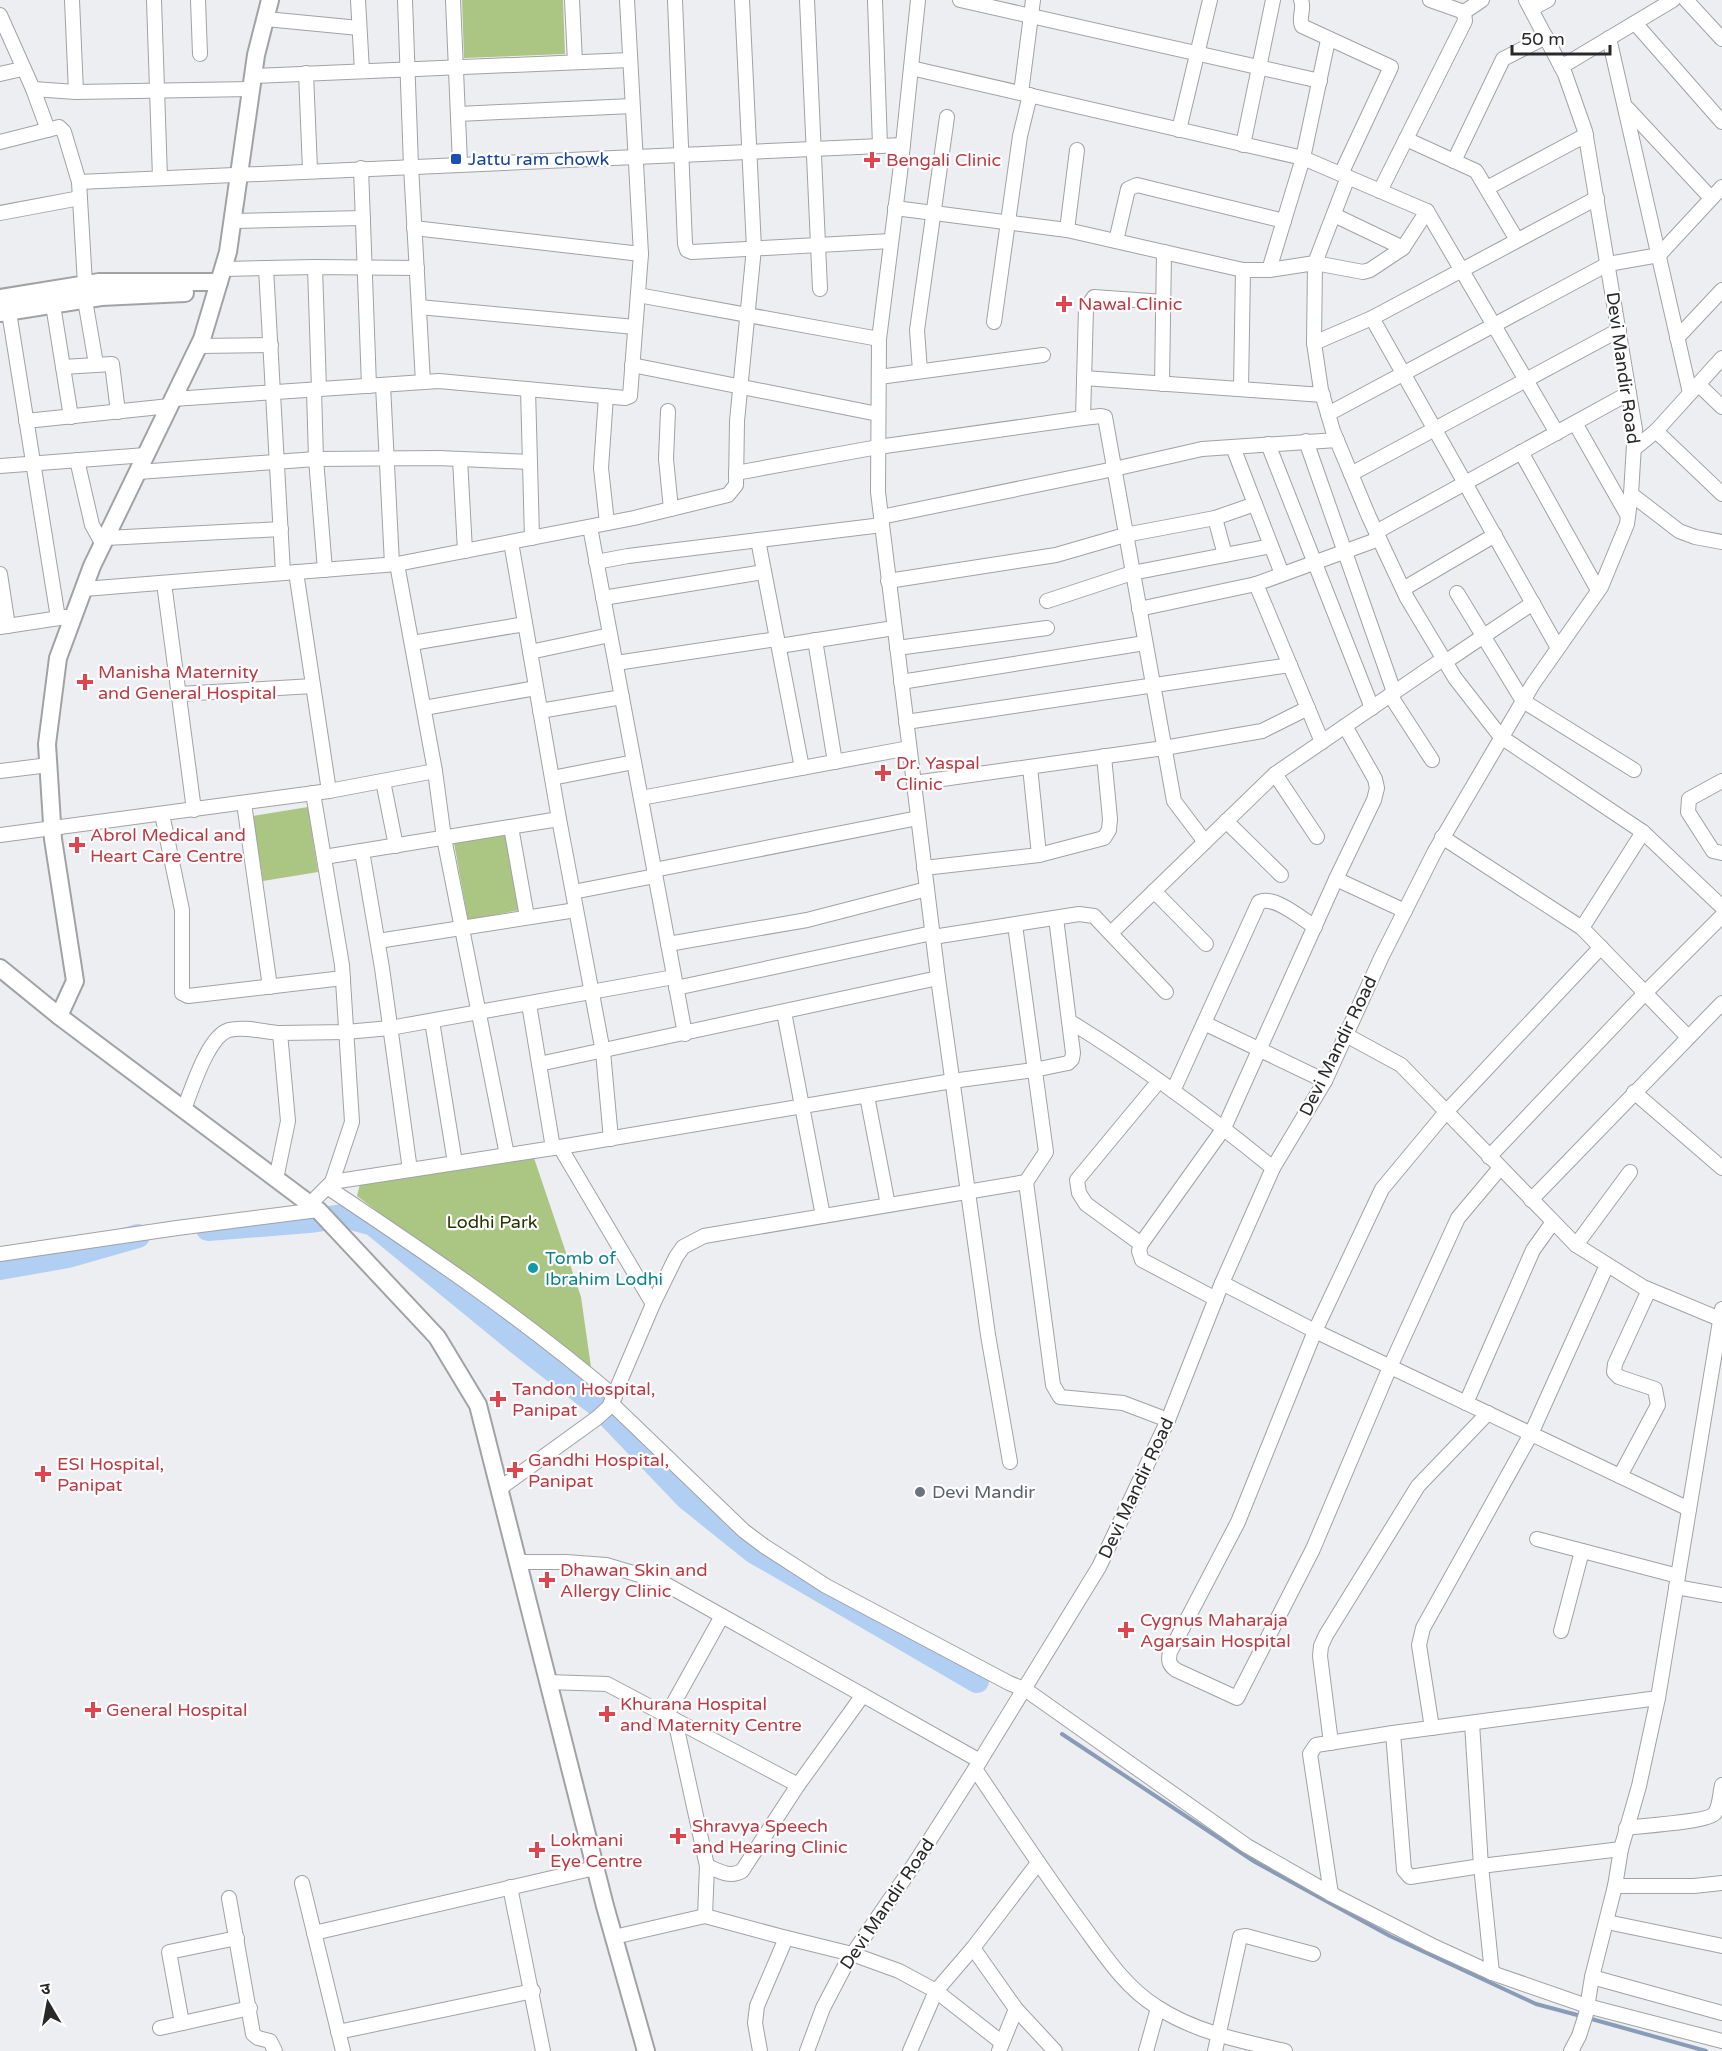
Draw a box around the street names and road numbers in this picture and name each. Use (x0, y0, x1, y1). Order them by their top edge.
street label: Devi Mandir Road (1601, 291, 1645, 445)
street label: Devi Mandir Road (1295, 972, 1381, 1120)
street label: Devi Mandir Road (1094, 1414, 1178, 1562)
street label: Devi Mandir Road (835, 1834, 939, 1974)

